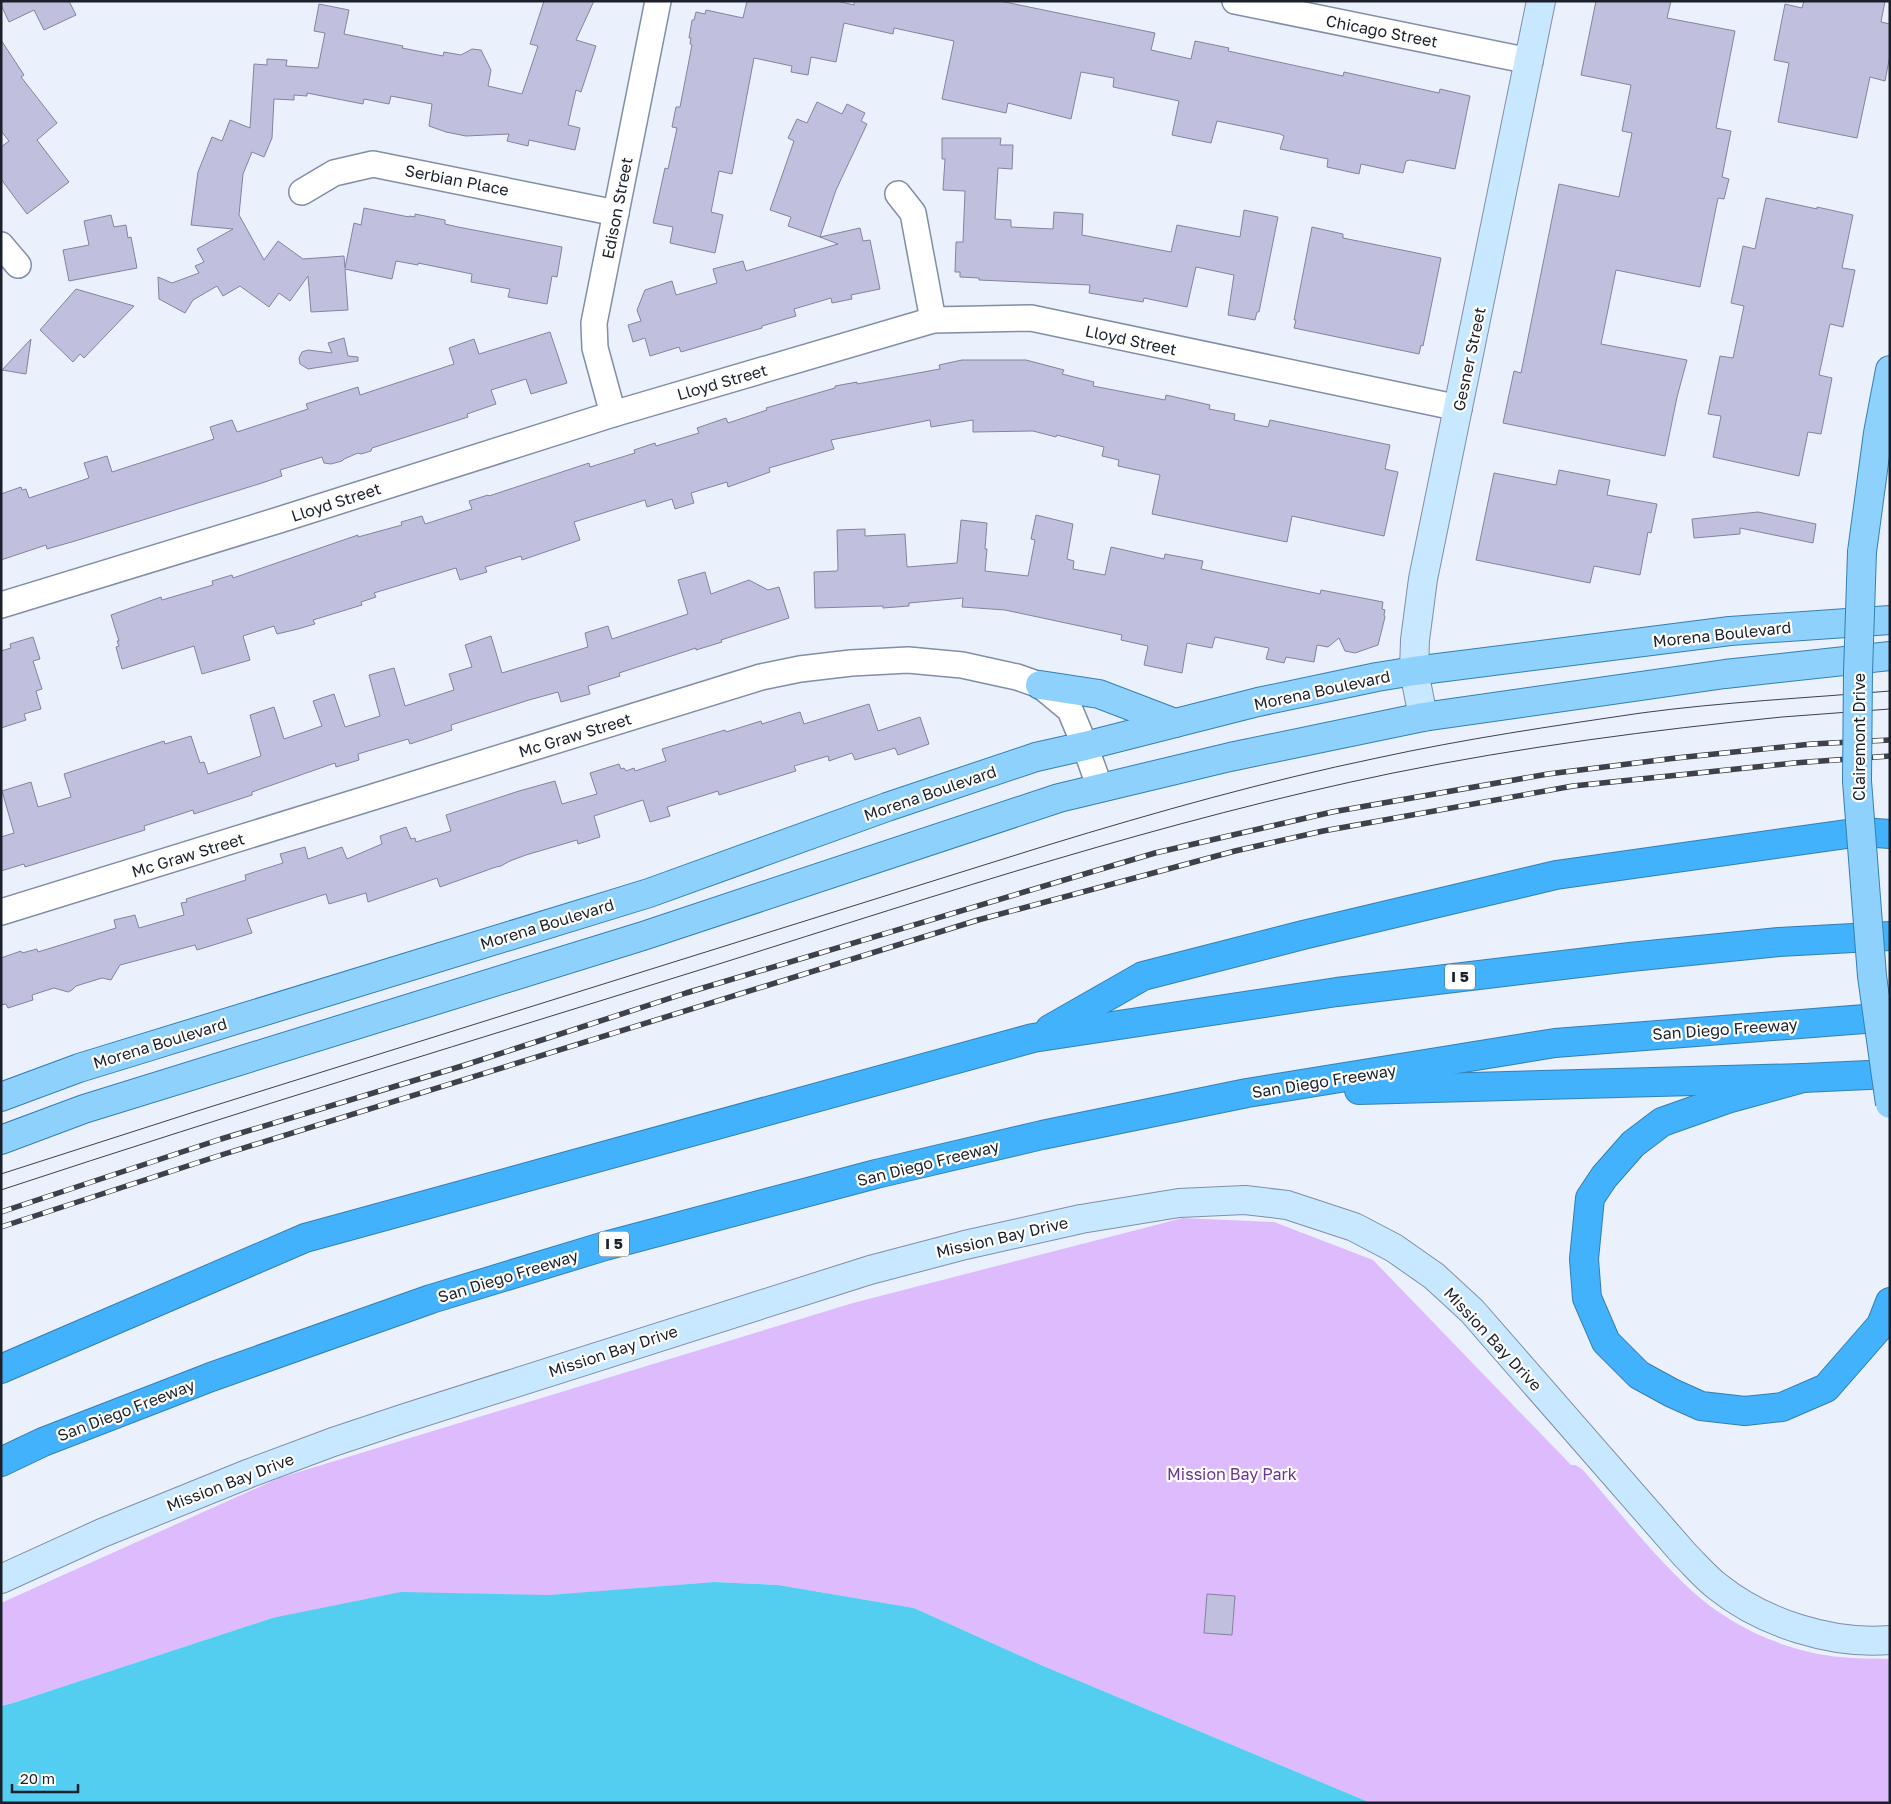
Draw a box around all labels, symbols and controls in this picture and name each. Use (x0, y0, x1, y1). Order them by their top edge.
street label: Chicago Street (1324, 10, 1440, 52)
street label: Edison Street (597, 156, 637, 260)
street label: Serbian Place (403, 160, 511, 200)
street label: Gesner Street (1448, 305, 1490, 413)
street label: Lloyd Street (1083, 321, 1179, 359)
street label: Lloyd Street (675, 360, 769, 404)
street label: Lloyd Street (289, 478, 383, 526)
street label: Morena Boulevard (1652, 617, 1792, 651)
street label: Morena Boulevard (1252, 666, 1392, 714)
street label: Clairemont Drive (1849, 673, 1869, 801)
street label: Mc Graw Street (516, 708, 634, 762)
street label: Morena Boulevard (861, 761, 999, 825)
street label: Mc Graw Street (129, 828, 247, 882)
street label: Morena Boulevard (478, 894, 616, 954)
road number: I 5 (1445, 964, 1475, 990)
street label: Morena Boulevard (91, 1013, 229, 1073)
street label: San Diego Freeway (1652, 1014, 1798, 1044)
street label: San Diego Freeway (1251, 1060, 1398, 1102)
street label: San Diego Freeway (855, 1136, 1001, 1190)
street label: Mission Bay Drive (934, 1212, 1070, 1262)
road number: I 5 (599, 1232, 629, 1256)
street label: San Diego Freeway (435, 1245, 581, 1307)
street label: Mission Bay Drive (1440, 1283, 1546, 1395)
street label: Mission Bay Drive (546, 1321, 680, 1381)
street label: San Diego Freeway (54, 1375, 198, 1445)
street label: Mission Bay Drive (163, 1449, 297, 1515)
park label: Mission Bay Park (1167, 1464, 1297, 1484)
scale bar (12, 1762, 79, 1794)
text: 20 m (20, 1769, 55, 1787)

